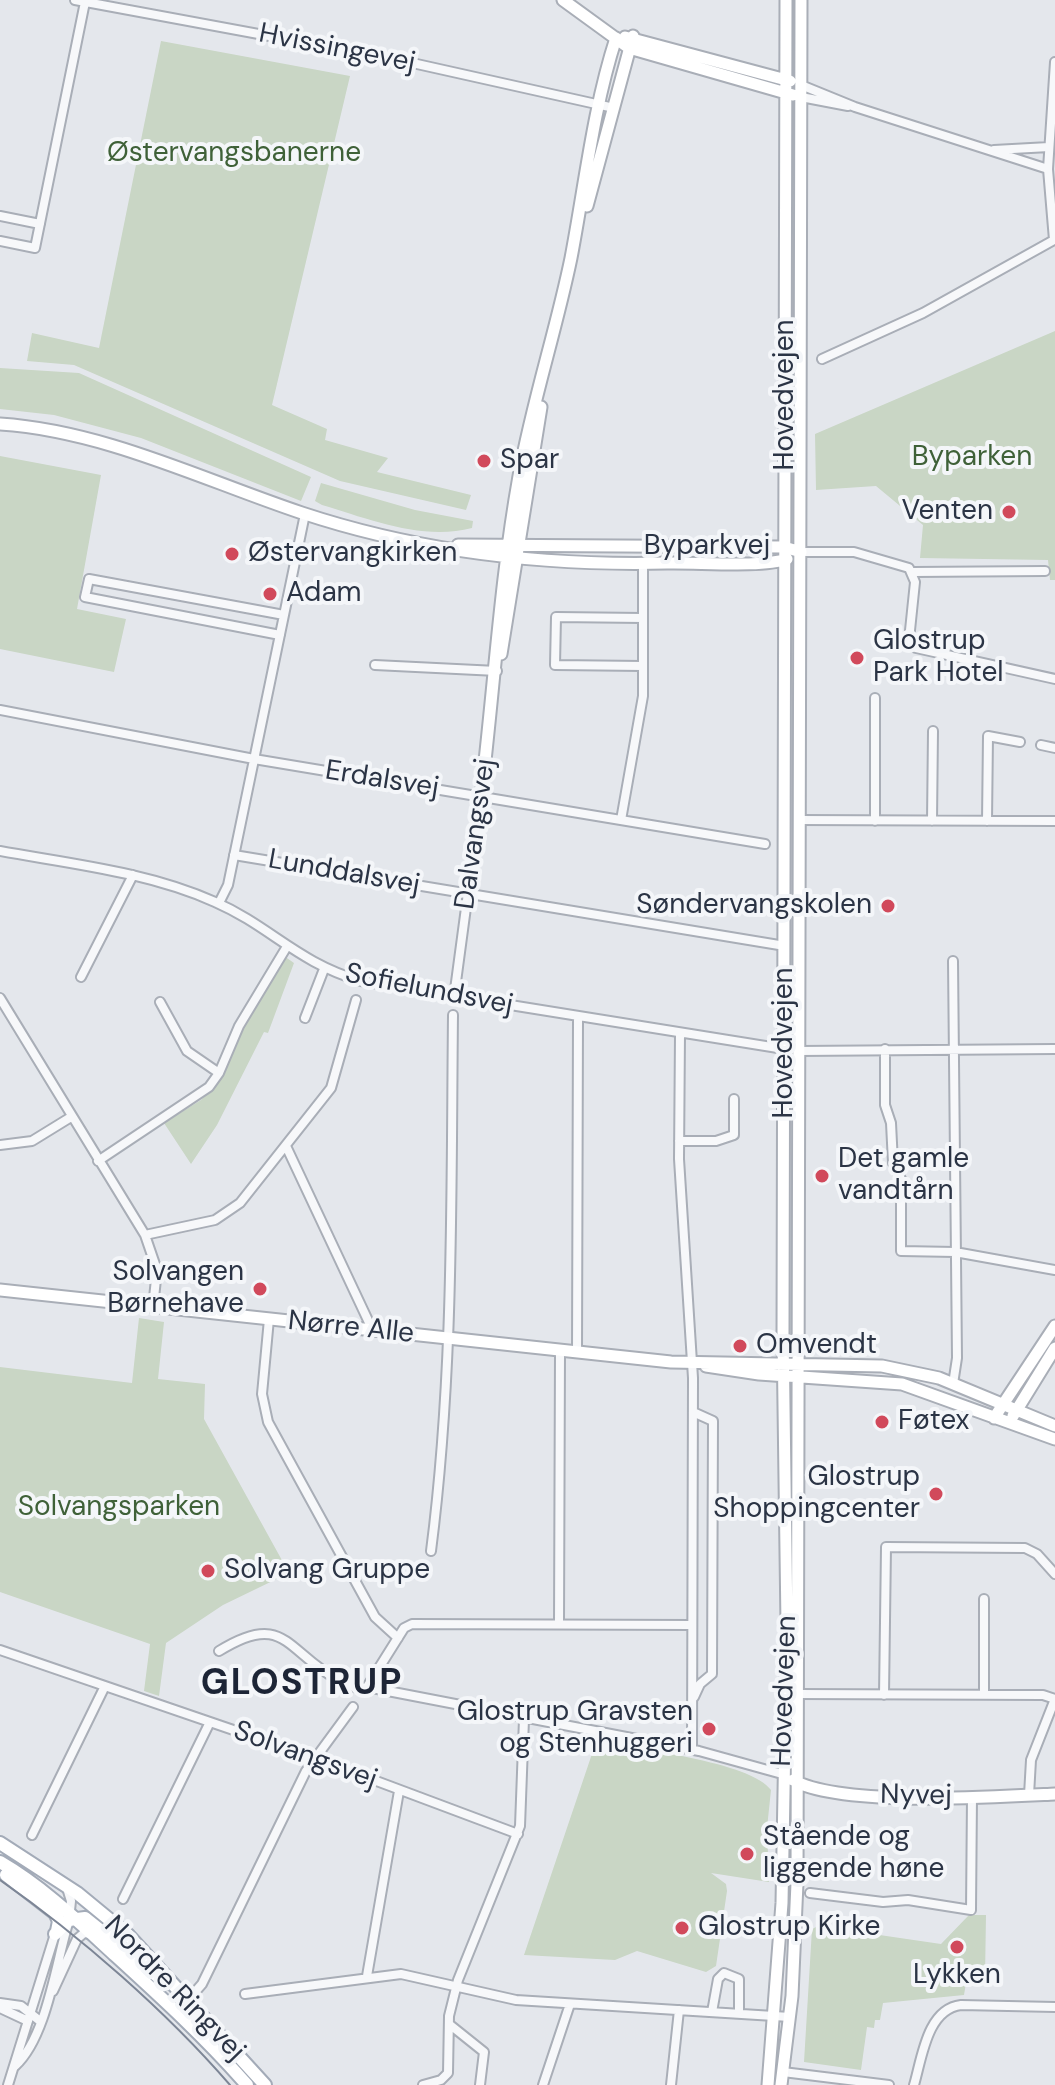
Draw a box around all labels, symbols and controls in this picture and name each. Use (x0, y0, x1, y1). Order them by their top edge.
street label: Hvissingevej (256, 17, 418, 81)
park label: Østervangsbanerne (107, 137, 361, 171)
street label: Hovedvejen (769, 319, 803, 471)
park label: Byparken (912, 441, 1032, 475)
place label: Spar (500, 444, 559, 478)
marker: Spar (475, 452, 493, 470)
place label: Venten (902, 495, 993, 529)
marker: Venten (1000, 503, 1018, 521)
street label: Byparkvej (644, 530, 770, 564)
place label: Østervangkirken (248, 537, 457, 571)
marker: Østervangkirken (223, 545, 241, 563)
place label: Adam (286, 577, 362, 611)
marker: Adam (261, 585, 279, 603)
place label: Glostrup Park Hotel (873, 625, 1004, 691)
marker: Glostrup Park Hotel (848, 649, 866, 667)
street label: Erdalsvej (323, 754, 441, 806)
street label: Dalvangsvej (449, 757, 503, 911)
street label: Lunddalsvej (265, 843, 423, 903)
place label: Søndervangskolen (636, 889, 872, 923)
marker: Søndervangskolen (879, 897, 897, 915)
street label: Sofielundsvej (342, 957, 516, 1023)
street label: Hovedvejen (768, 967, 802, 1119)
place label: Det gamle vandtårn (838, 1143, 969, 1209)
marker: Det gamle vandtårn (813, 1167, 831, 1185)
place label: Solvangen Børnehave (107, 1256, 244, 1322)
marker: Solvangen Børnehave (251, 1280, 269, 1298)
street label: Nørre Alle (286, 1305, 416, 1351)
place label: Omvendt (756, 1329, 877, 1363)
marker: Omvendt (731, 1337, 749, 1355)
place label: Føtex (898, 1405, 969, 1439)
marker: Føtex (873, 1413, 891, 1431)
place label: Glostrup Shoppingcenter (713, 1461, 920, 1527)
marker: Glostrup Shoppingcenter (927, 1485, 945, 1503)
park label: Solvangsparken (18, 1491, 220, 1525)
place label: Solvang Gruppe (224, 1554, 430, 1588)
marker: Solvang Gruppe (199, 1562, 217, 1580)
street label: Hovedvejen (766, 1615, 804, 1767)
district label: GLOSTRUP (201, 1663, 403, 1707)
place label: Glostrup Gravsten og Stenhuggeri (457, 1696, 693, 1762)
street label: Solvangsvej (229, 1715, 381, 1797)
marker: Glostrup Gravsten og Stenhuggeri (700, 1720, 718, 1738)
street label: Nyvej (880, 1779, 952, 1813)
place label: Stående og liggende høne (763, 1821, 944, 1887)
marker: Stående og liggende høne (738, 1845, 756, 1863)
street label: Nordre Ringvej (96, 1910, 252, 2068)
place label: Glostrup Kirke (698, 1911, 880, 1945)
marker: Glostrup Kirke (673, 1919, 691, 1937)
marker: Lykken (948, 1938, 966, 1956)
place label: Lykken (913, 1959, 1001, 1993)

